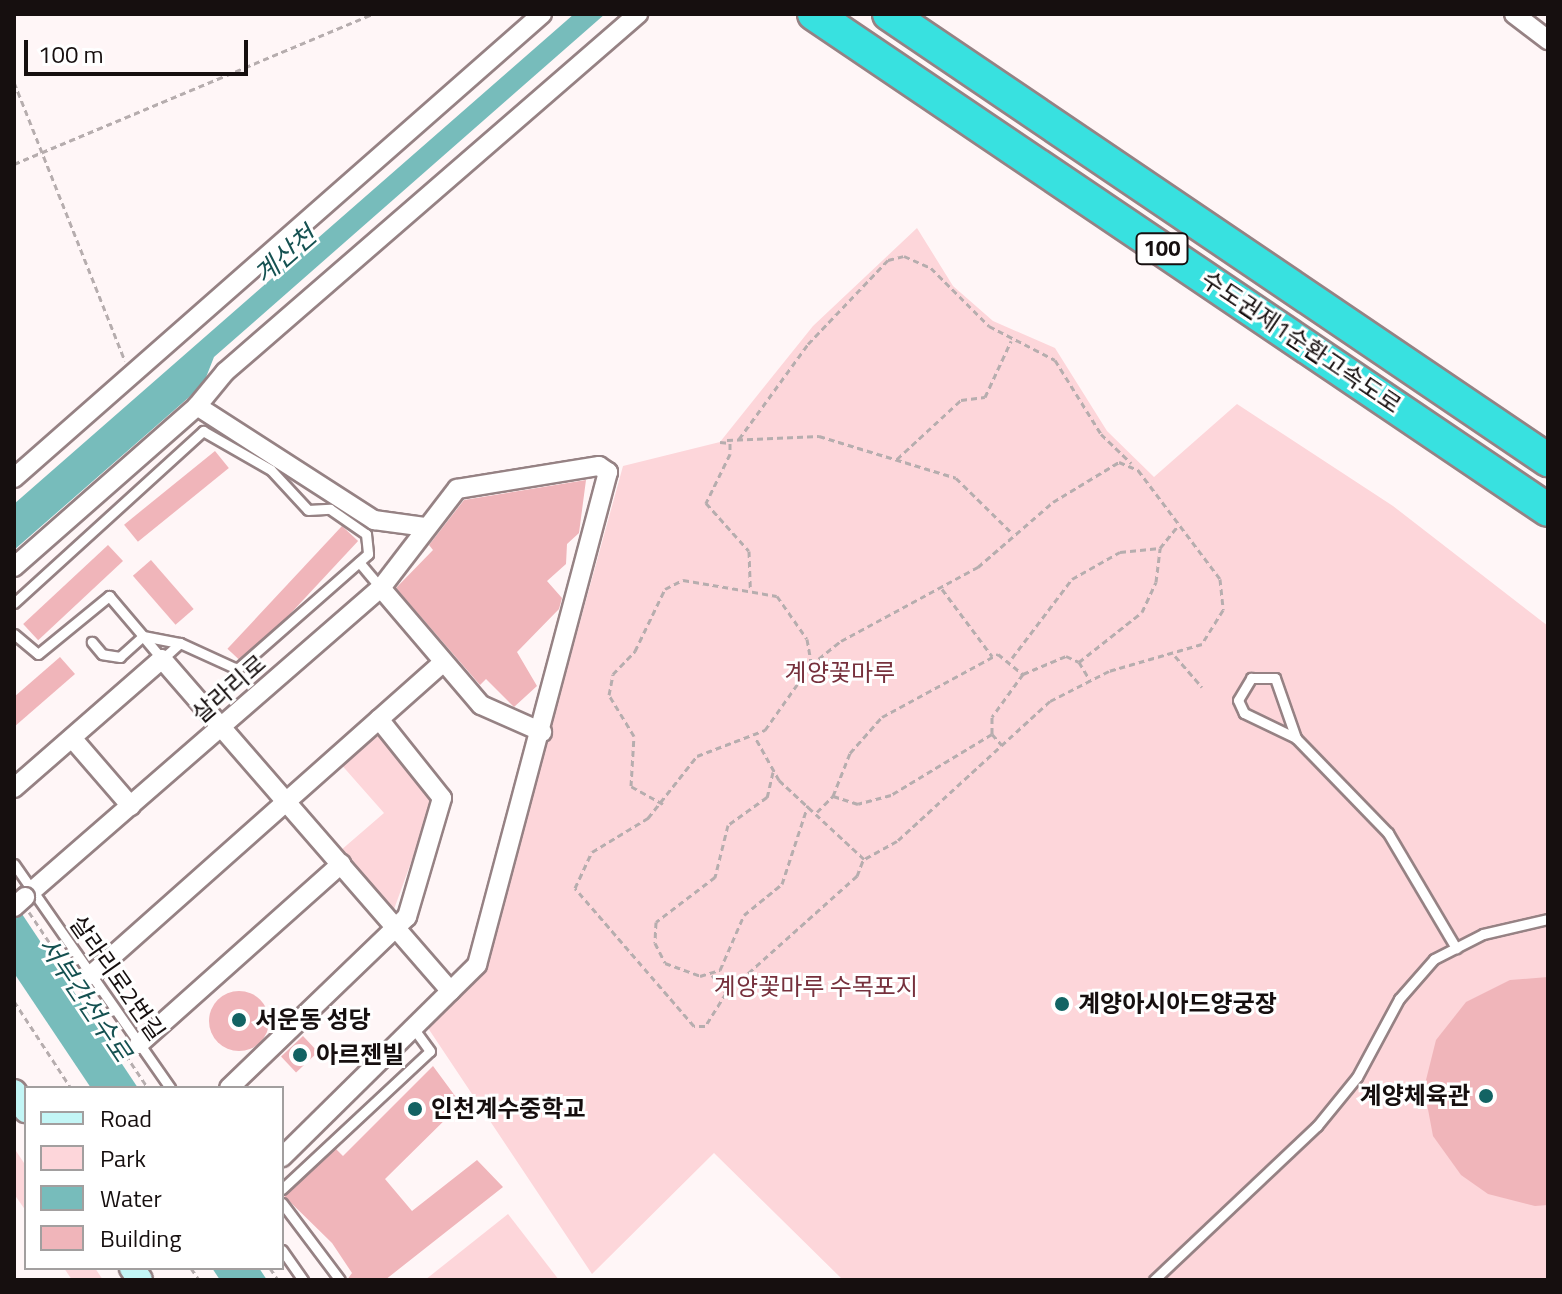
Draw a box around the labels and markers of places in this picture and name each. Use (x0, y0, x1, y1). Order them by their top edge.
place label: 계양아시아드양궁장 (1078, 990, 1277, 1018)
marker: 계양아시아드양궁장 (1053, 995, 1071, 1013)
place label: 서운동 성당 (255, 1006, 371, 1034)
marker: 서운동 성당 (230, 1011, 248, 1029)
place label: 아르젠빌 (316, 1041, 404, 1069)
marker: 아르젠빌 (291, 1046, 309, 1064)
place label: 계양체육관 (1360, 1082, 1470, 1110)
marker: 계양체육관 (1477, 1087, 1495, 1105)
place label: 인천계수중학교 (431, 1095, 586, 1123)
marker: 인천계수중학교 (406, 1100, 424, 1118)

